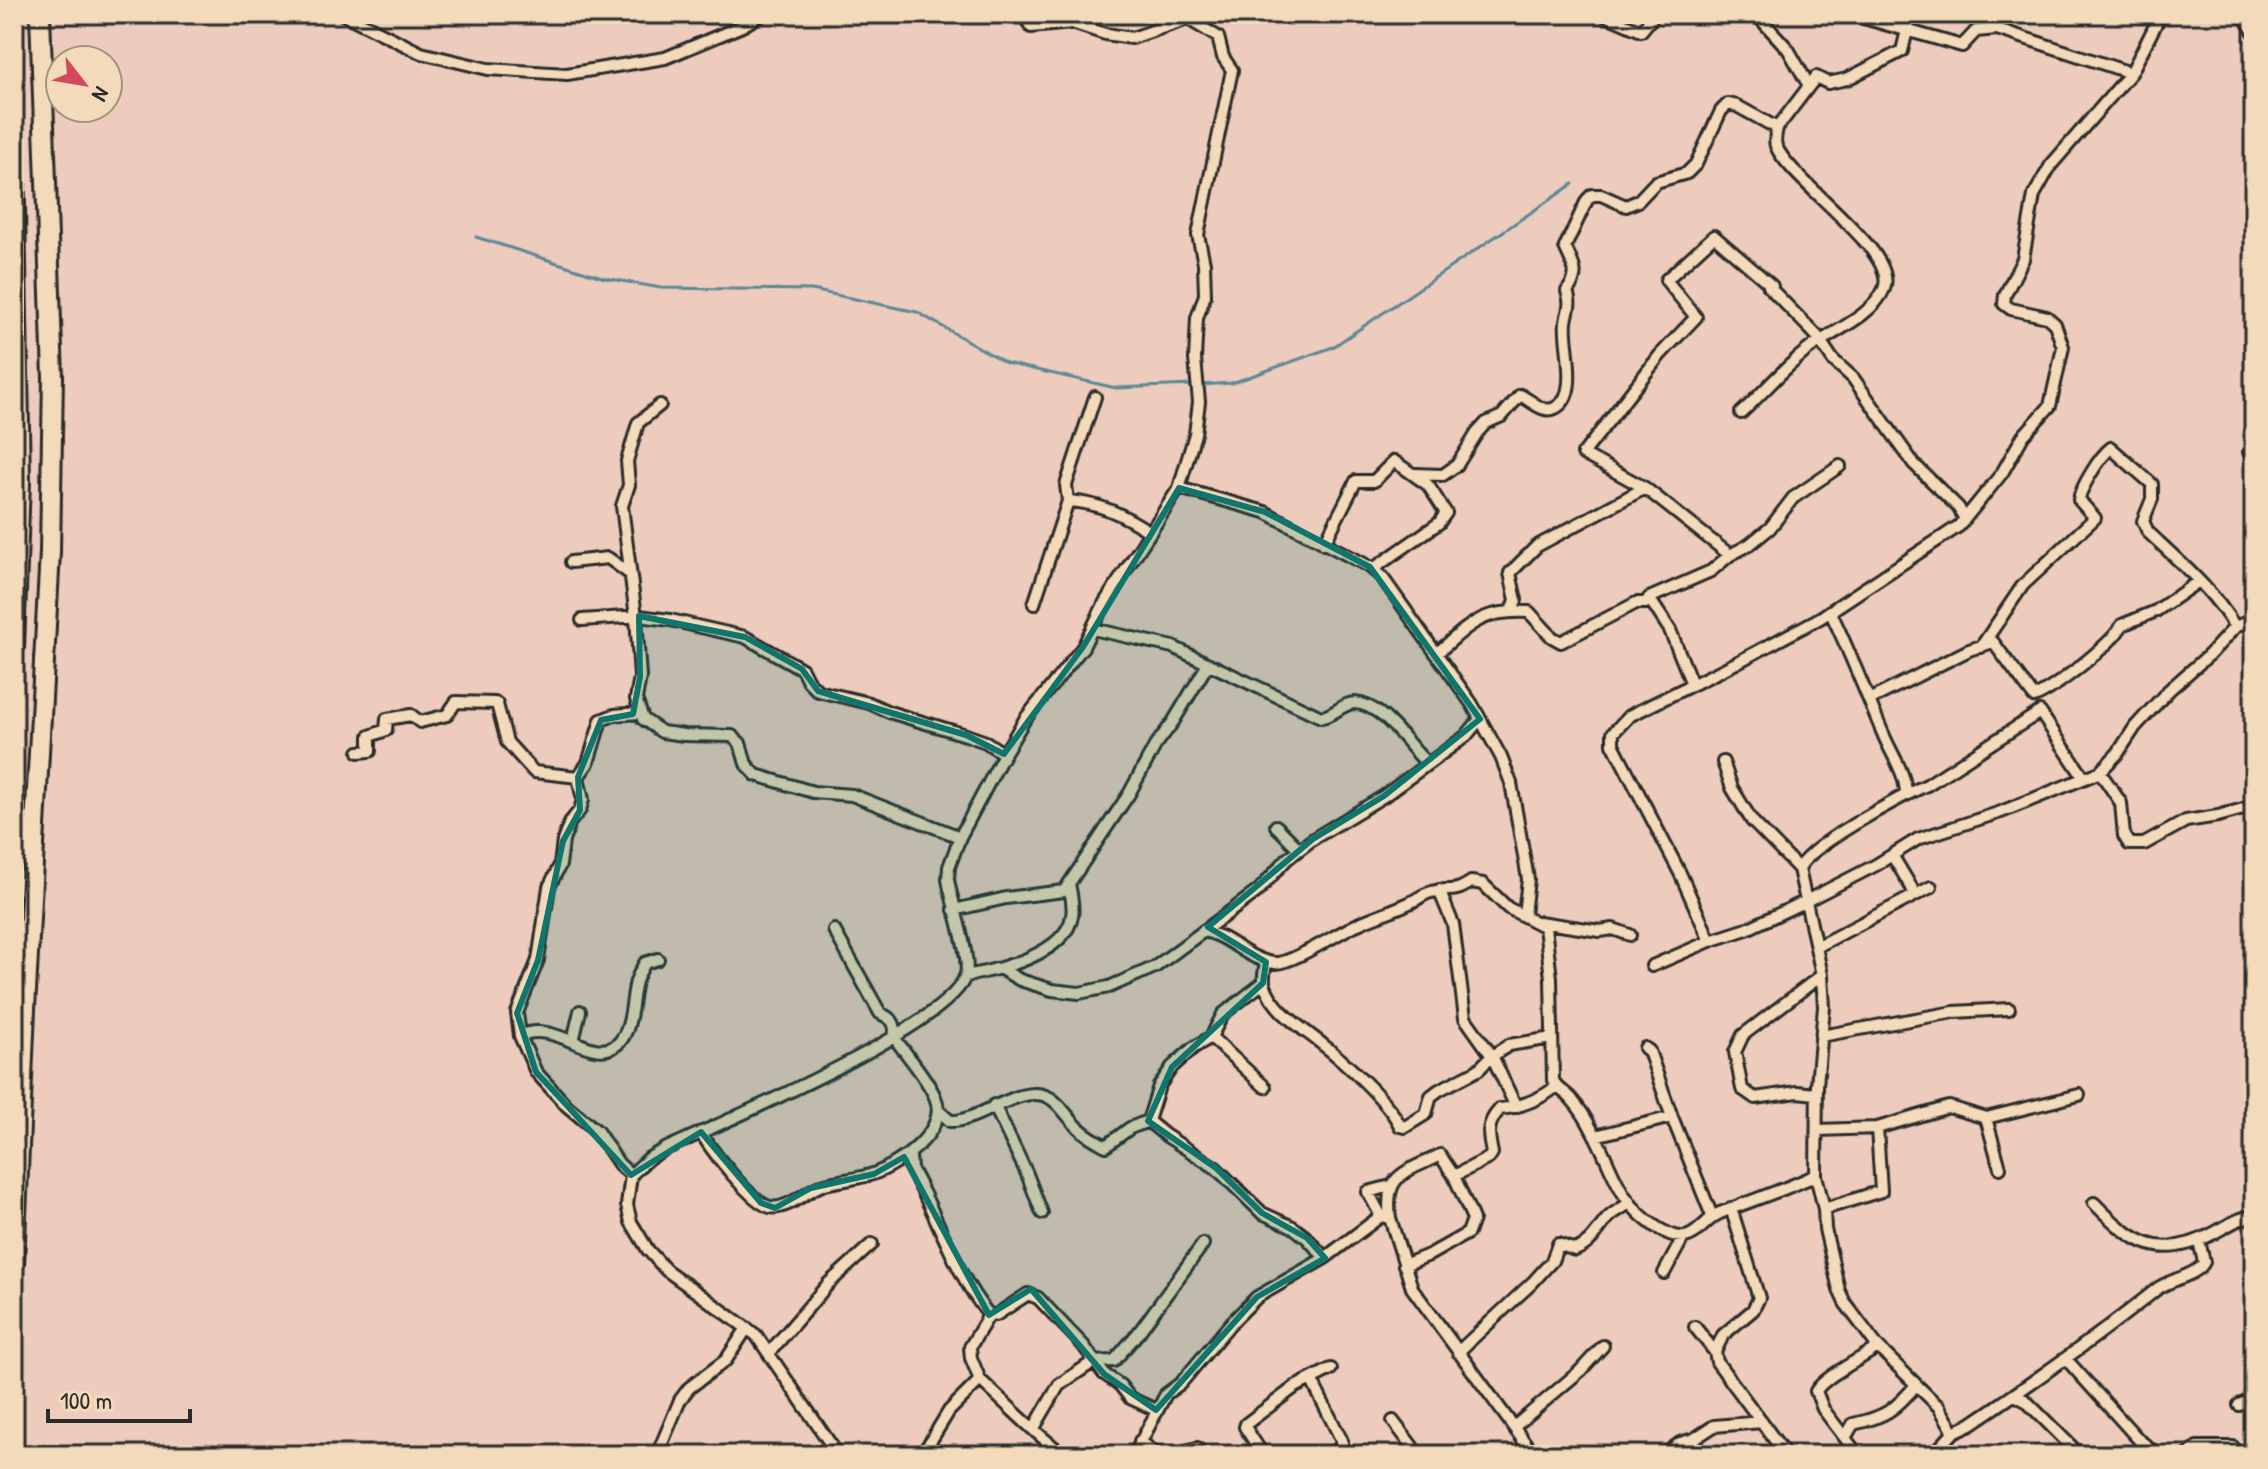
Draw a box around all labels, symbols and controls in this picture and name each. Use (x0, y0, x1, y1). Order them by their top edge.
north arrow (44, 44, 124, 124)
text: N (85, 82, 117, 107)
scale bar (48, 1373, 190, 1423)
text: 100 m (60, 1384, 112, 1416)

